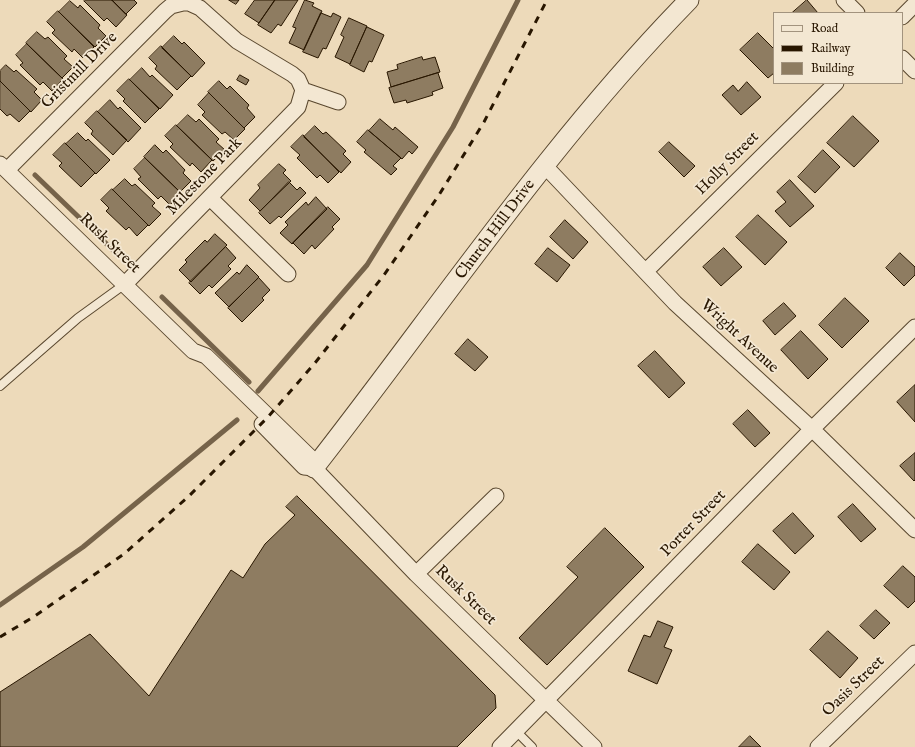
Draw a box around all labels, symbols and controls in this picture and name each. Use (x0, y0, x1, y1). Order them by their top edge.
legend (773, 12, 903, 84)
text: Road (811, 21, 838, 36)
street label: Gristmill Drive (38, 29, 122, 113)
text: Railway (811, 41, 850, 56)
text: Building (811, 61, 854, 76)
street label: Holly Street (692, 128, 764, 200)
street label: Milestone Park (163, 134, 247, 220)
street label: Church Hill Drive (452, 176, 540, 284)
street label: Rusk Street (74, 210, 144, 278)
street label: Wright Avenue (696, 296, 782, 378)
street label: Porter Street (657, 487, 731, 561)
street label: Rusk Street (430, 562, 500, 630)
street label: Oasis Street (819, 653, 889, 721)

